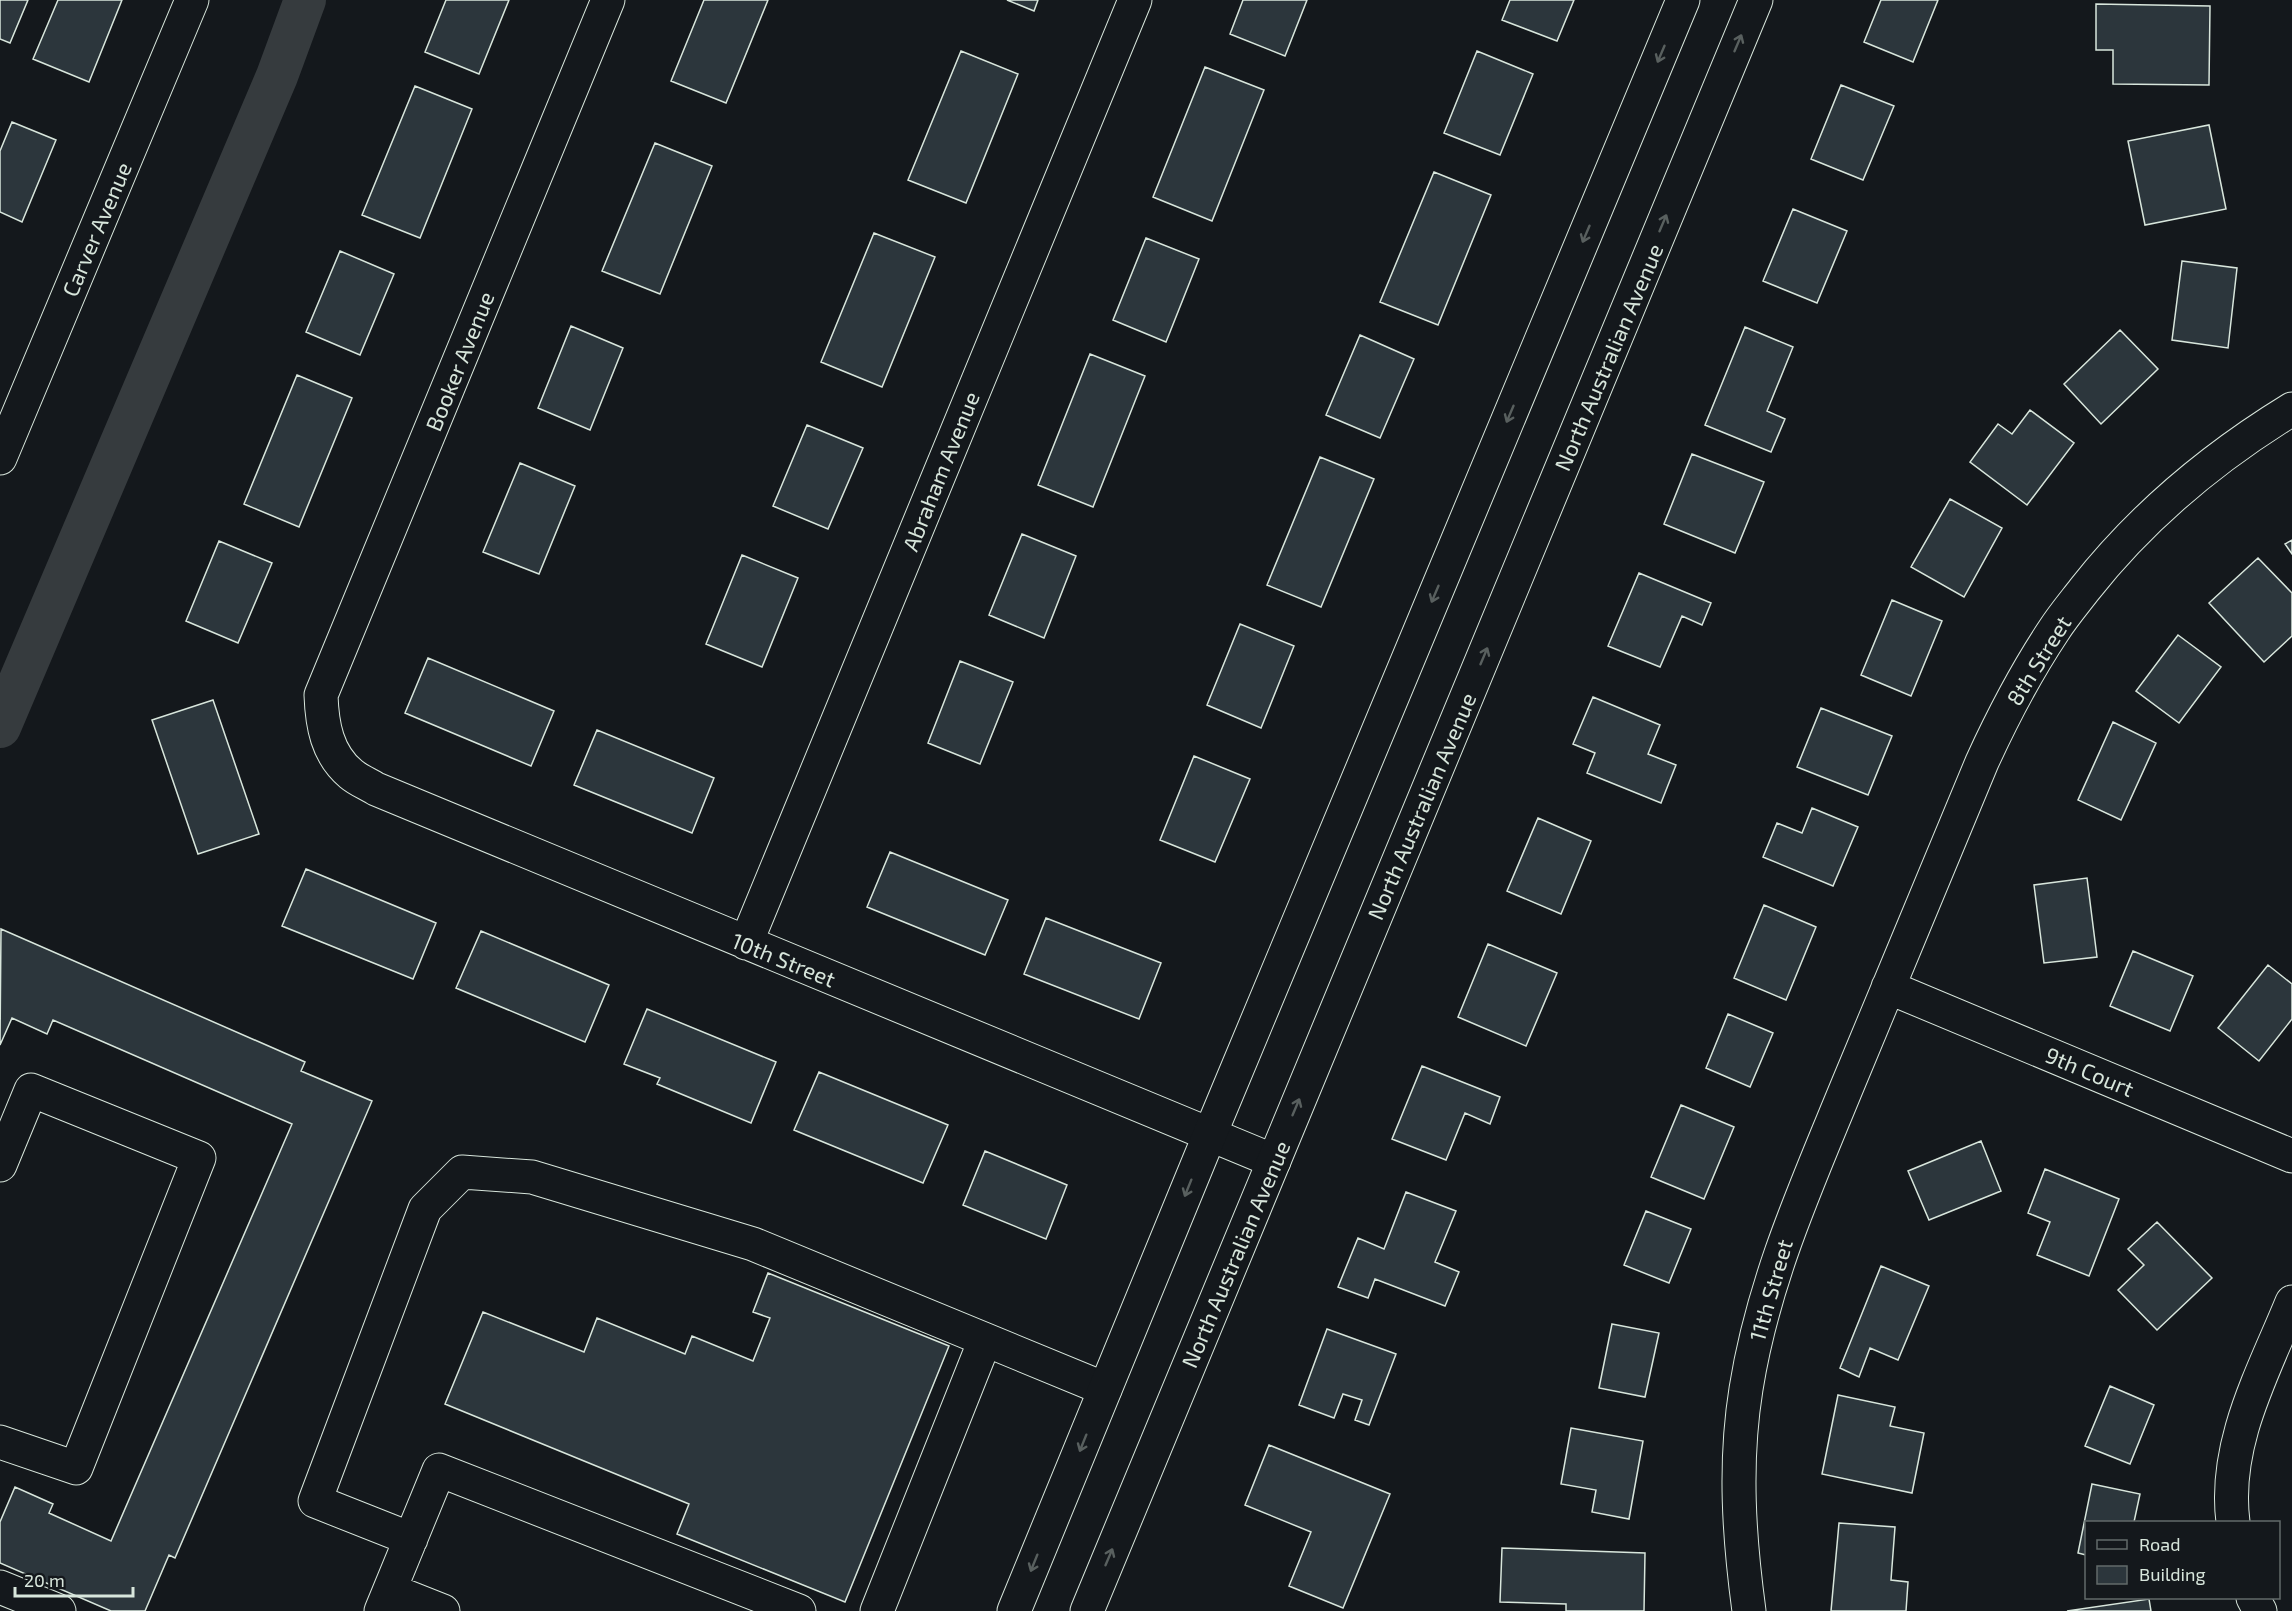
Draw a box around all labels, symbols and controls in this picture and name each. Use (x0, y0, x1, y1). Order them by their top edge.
one-way arrow (1733, 34, 1744, 53)
one-way arrow (1655, 44, 1666, 63)
street label: Carver Avenue (56, 158, 136, 300)
one-way arrow (1658, 215, 1669, 233)
one-way arrow (1579, 225, 1590, 243)
street label: North Australian Avenue (1548, 240, 1668, 474)
street label: Booker Avenue (419, 288, 499, 434)
street label: Abraham Avenue (896, 388, 984, 554)
one-way arrow (1504, 404, 1515, 423)
one-way arrow (1429, 584, 1440, 603)
street label: 8th Street (2000, 610, 2076, 710)
one-way arrow (1479, 647, 1490, 665)
street label: North Australian Avenue (1361, 689, 1481, 923)
street label: 10th Street (728, 926, 840, 992)
street label: 9th Court (2042, 1041, 2138, 1101)
one-way arrow (1291, 1098, 1302, 1117)
street label: North Australian Avenue (1175, 1137, 1295, 1371)
one-way arrow (1182, 1178, 1193, 1197)
street label: 11th Street (1743, 1236, 1797, 1344)
one-way arrow (1077, 1433, 1088, 1451)
legend (2085, 1521, 2280, 1599)
text: Road (2139, 1533, 2180, 1555)
one-way arrow (1104, 1548, 1115, 1567)
one-way arrow (1028, 1553, 1039, 1571)
scale bar (15, 1560, 134, 1598)
text: Building (2139, 1563, 2206, 1585)
text: 20 m (24, 1569, 65, 1591)

